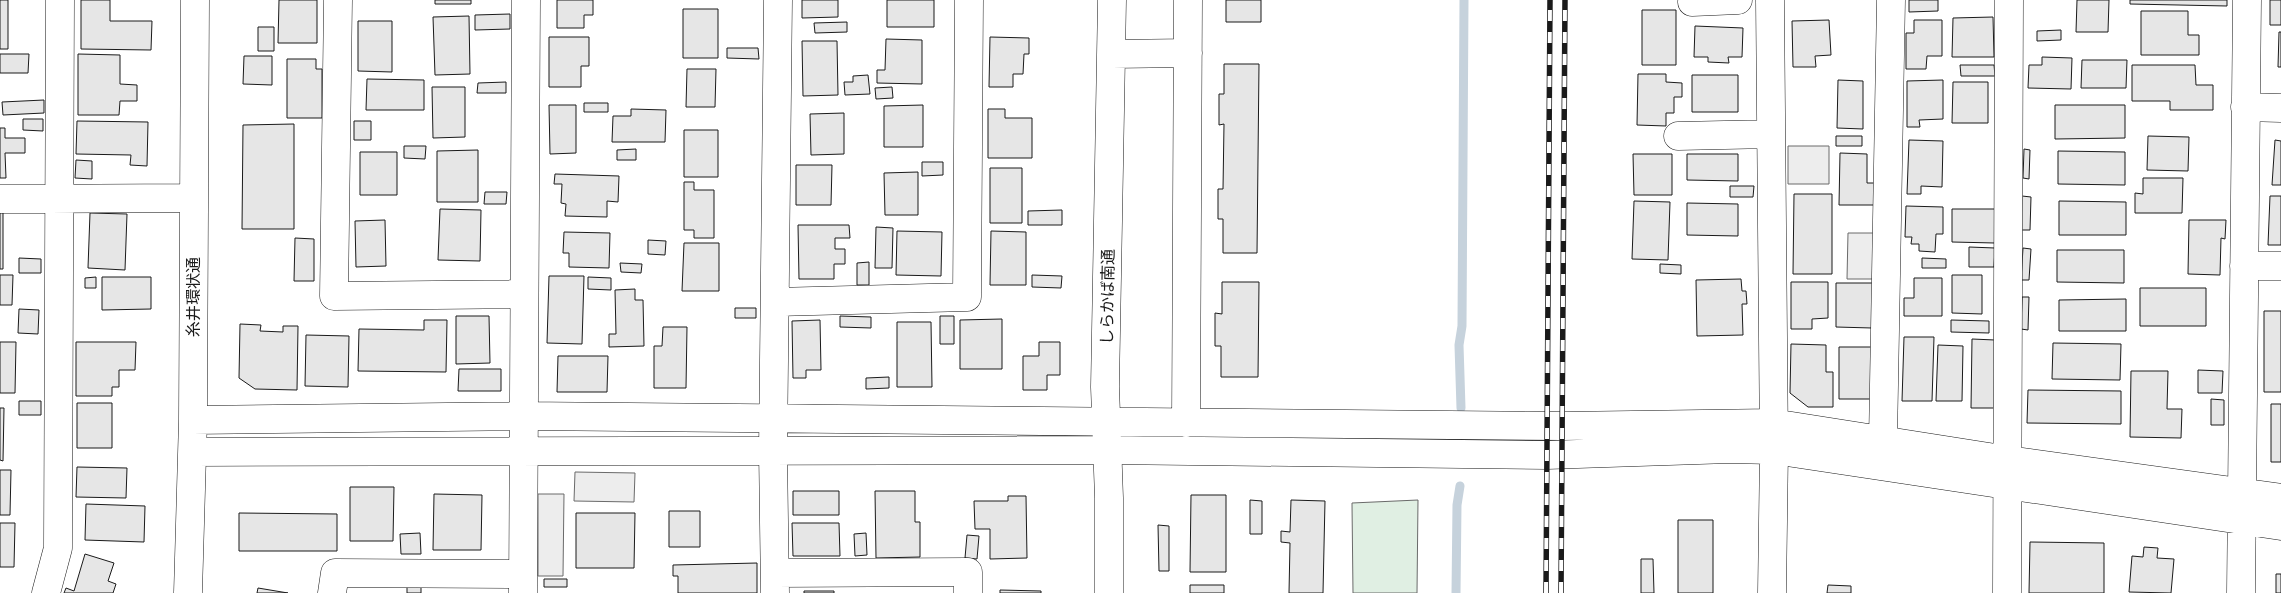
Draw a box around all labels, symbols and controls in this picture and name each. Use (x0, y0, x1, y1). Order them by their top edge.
street label: しらかば南通 (1096, 249, 1118, 345)
street label: 糸井環状通 (183, 257, 203, 337)

